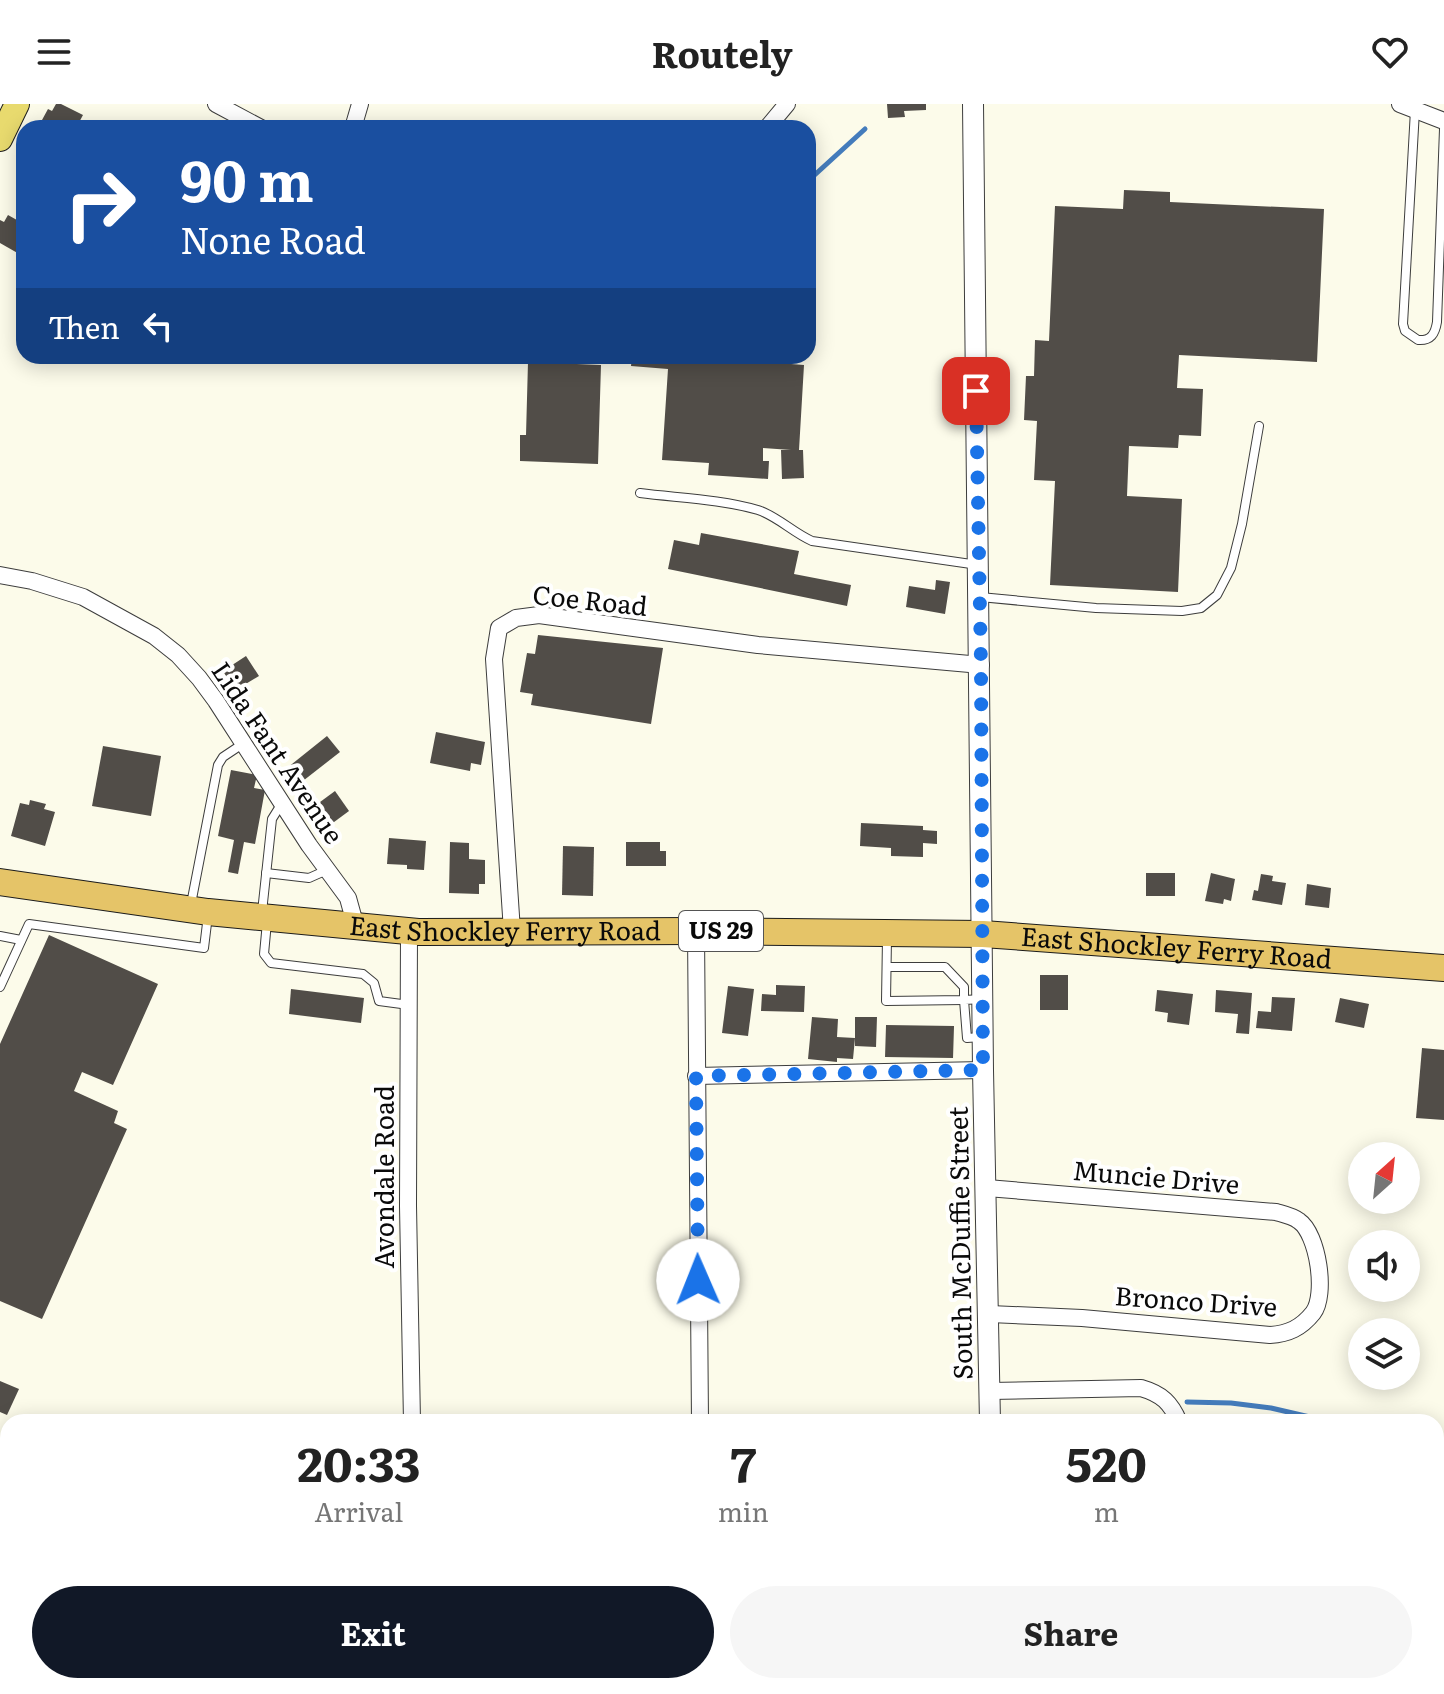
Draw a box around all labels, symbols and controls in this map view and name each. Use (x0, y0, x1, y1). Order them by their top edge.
text: Routely (651, 26, 793, 79)
icon: menu (32, 30, 76, 74)
icon: heart (1368, 30, 1412, 74)
text: 90 m (180, 136, 314, 219)
icon: right (48, 152, 152, 256)
text: None Road (180, 212, 366, 265)
text: Then (48, 304, 120, 348)
icon: left (136, 304, 180, 348)
pin (942, 357, 1010, 425)
icon: arrive (954, 369, 998, 413)
street label: Coe Road (531, 573, 650, 624)
street label: Lida Fant Avenue (203, 653, 355, 851)
street label: East Shockley Ferry Road (348, 904, 661, 949)
road number: US 29 (679, 911, 763, 951)
street label: East Shockley Ferry Road (1020, 915, 1334, 977)
street label: Avondale Road (363, 1085, 402, 1269)
street label: South McDuffie Street (937, 1106, 980, 1380)
north arrow (1348, 1142, 1420, 1214)
map controls (1348, 1142, 1420, 1390)
street label: Muncie Drive (1071, 1149, 1241, 1202)
button: sound (1348, 1230, 1420, 1302)
position arrow (656, 1238, 740, 1322)
street label: Bronco Drive (1114, 1274, 1279, 1325)
button: layers (1348, 1318, 1420, 1390)
text: 20:33 (297, 1426, 421, 1497)
text: 7 (730, 1426, 756, 1497)
text: 520 (1066, 1426, 1147, 1497)
text: Arrival (314, 1491, 403, 1530)
text: min (718, 1491, 769, 1530)
text: m (1094, 1491, 1119, 1530)
button: Exit (32, 1586, 714, 1678)
button: Share (730, 1586, 1412, 1678)

